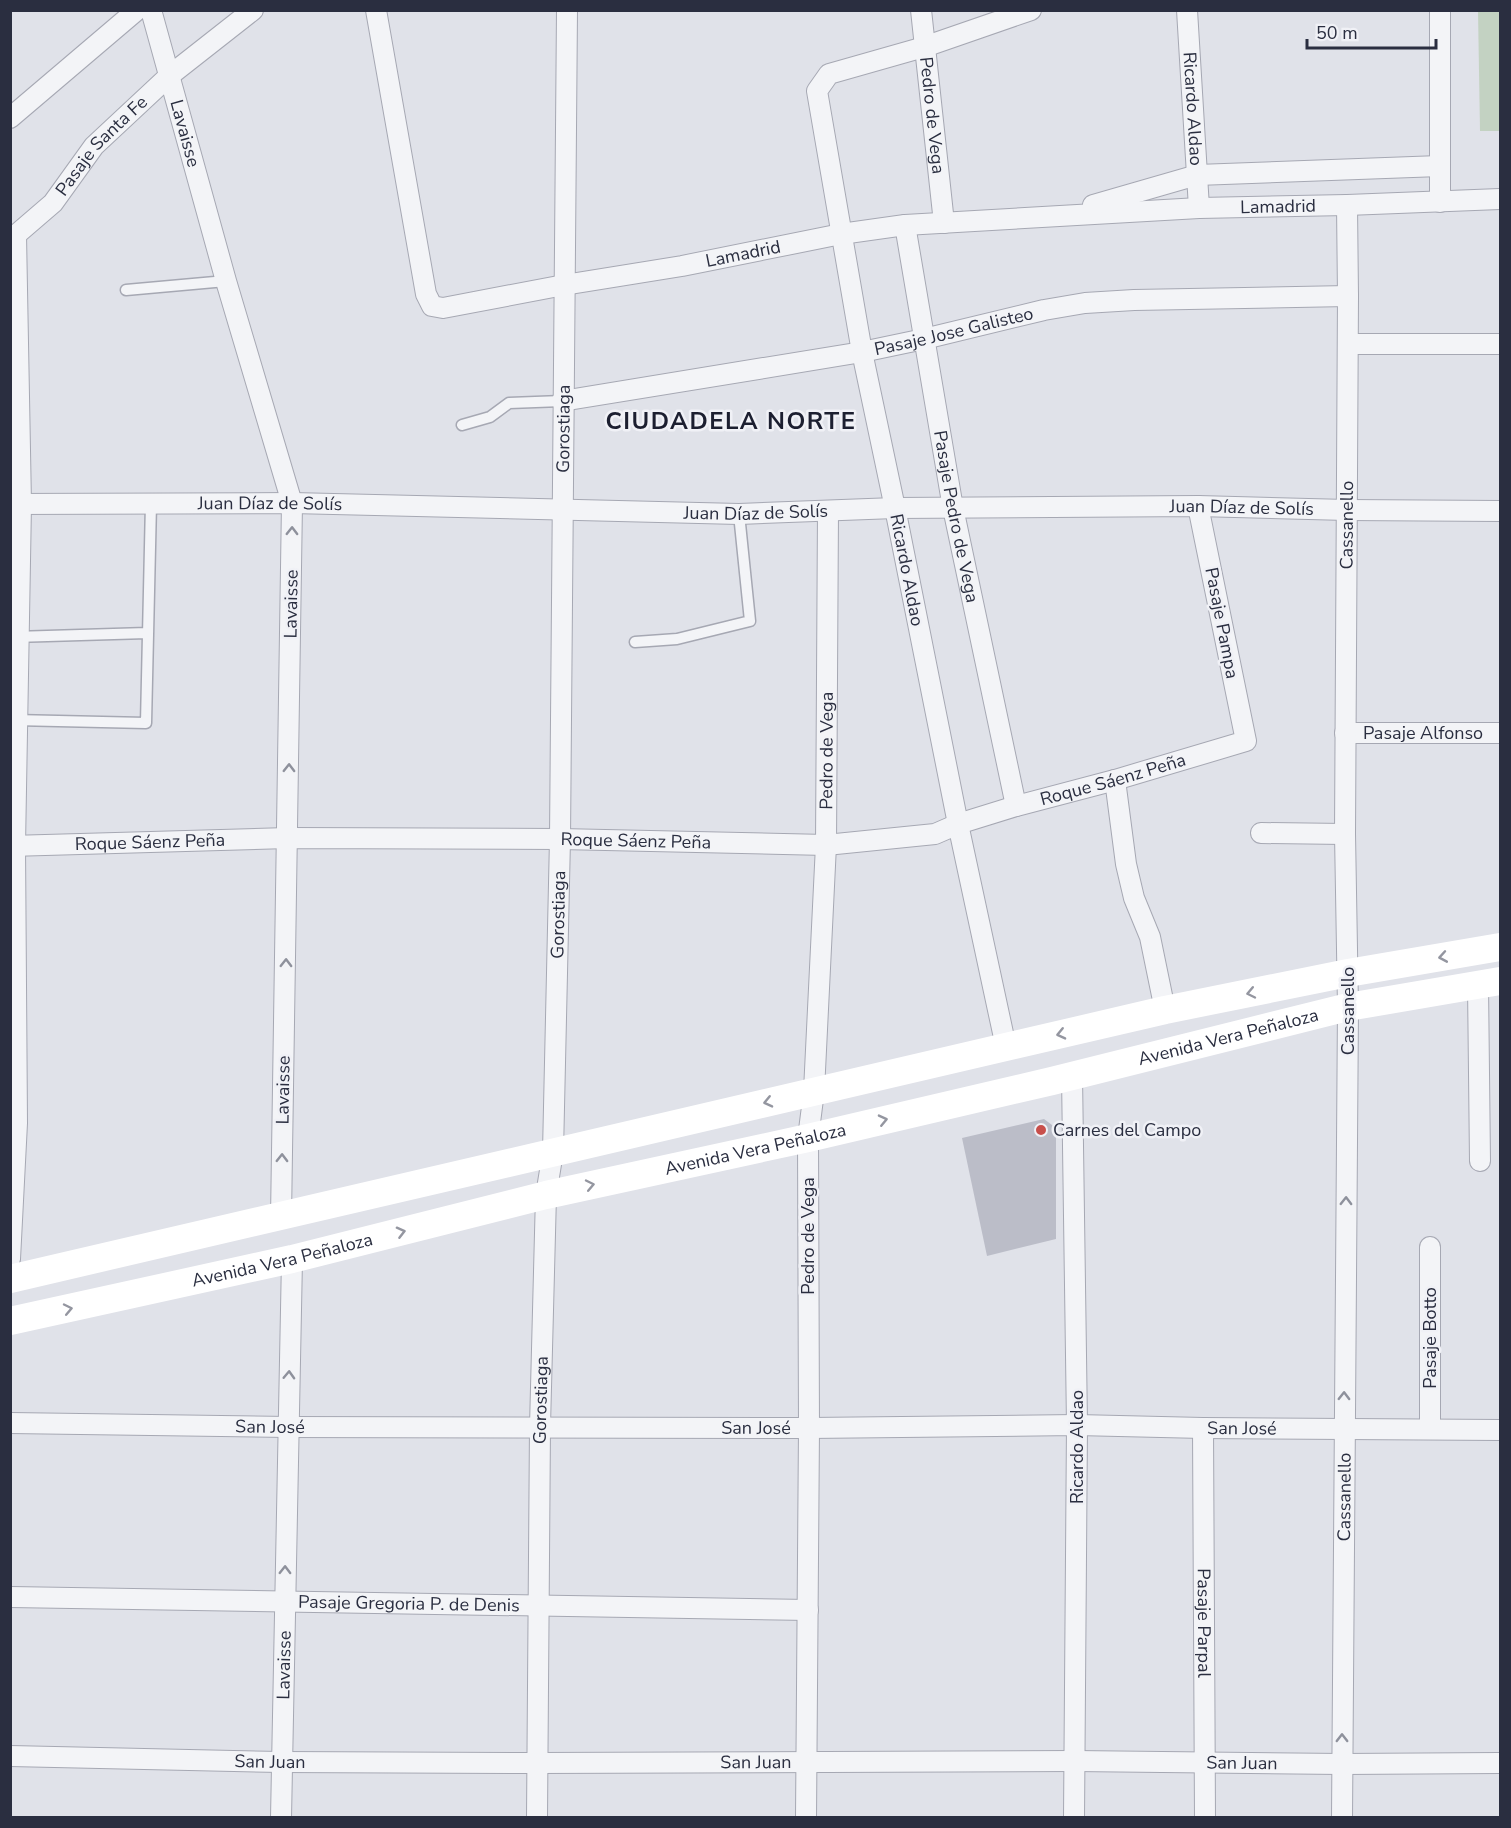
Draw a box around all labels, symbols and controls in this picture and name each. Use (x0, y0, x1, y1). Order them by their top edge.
scale bar (1307, 12, 1436, 50)
text: 50 m (1316, 21, 1358, 45)
street label: Ricardo Aldao (1178, 51, 1208, 166)
street label: Pedro de Vega (914, 56, 951, 175)
street label: Pasaje Santa Fe (50, 90, 153, 201)
street label: Lavaisse (164, 97, 206, 170)
street label: Lamadrid (1240, 194, 1316, 219)
street label: Lamadrid (704, 234, 783, 273)
street label: Pasaje Jose Galisteo (872, 301, 1036, 361)
street label: Gorostiaga (551, 385, 576, 473)
district label: CIUDADELA NORTE (605, 405, 857, 437)
street label: Pasaje Pedro de Vega (928, 429, 985, 605)
street label: Cassanello (1334, 481, 1359, 569)
street label: Juan Díaz de Solís (197, 491, 343, 516)
street label: Juan Díaz de Solís (1168, 494, 1314, 521)
street label: Juan Díaz de Solís (682, 499, 828, 526)
street label: Ricardo Aldao (884, 512, 930, 628)
one-way arrow (286, 527, 298, 536)
street label: Pasaje Pampa (1199, 565, 1245, 681)
street label: Lavaisse (278, 569, 304, 639)
street label: Pedro de Vega (814, 692, 839, 810)
street label: Pasaje Alfonso (1363, 721, 1483, 745)
street label: Roque Sáenz Peña (1037, 748, 1189, 811)
one-way arrow (283, 764, 295, 773)
street label: Roque Sáenz Peña (560, 827, 711, 854)
street label: Roque Sáenz Peña (74, 828, 225, 856)
street label: Gorostiaga (545, 870, 571, 959)
one-way arrow (1438, 950, 1448, 963)
one-way arrow (280, 959, 292, 968)
street label: Cassanello (1336, 967, 1360, 1055)
one-way arrow (1246, 986, 1256, 999)
street label: Avenida Vera Peñaloza (1135, 1003, 1321, 1071)
one-way arrow (1056, 1027, 1066, 1040)
street label: Lavaisse (270, 1055, 296, 1125)
one-way arrow (764, 1094, 774, 1107)
one-way arrow (878, 1115, 888, 1128)
street label: Avenida Vera Peñaloza (662, 1117, 849, 1181)
place label: Carnes del Campo (1053, 1118, 1201, 1142)
marker: Carnes del Campo (1034, 1123, 1048, 1137)
one-way arrow (276, 1154, 288, 1163)
street label: Pedro de Vega (796, 1177, 820, 1295)
one-way arrow (585, 1179, 595, 1192)
one-way arrow (1340, 1197, 1352, 1206)
one-way arrow (396, 1226, 406, 1239)
street label: Avenida Vera Peñaloza (189, 1227, 375, 1293)
street label: Pasaje Botto (1418, 1287, 1442, 1389)
one-way arrow (62, 1303, 72, 1316)
street label: Gorostiaga (528, 1356, 554, 1444)
one-way arrow (283, 1371, 296, 1380)
street label: Ricardo Aldao (1065, 1390, 1089, 1504)
one-way arrow (1338, 1392, 1350, 1401)
street label: San José (235, 1414, 305, 1439)
street label: San José (721, 1416, 791, 1440)
street label: San José (1207, 1416, 1277, 1440)
street label: Cassanello (1332, 1453, 1357, 1541)
one-way arrow (279, 1566, 291, 1575)
street label: Pasaje Parpal (1192, 1568, 1216, 1679)
street label: Pasaje Gregoria P. de Denis (298, 1590, 520, 1617)
street label: Lavaisse (271, 1630, 297, 1700)
one-way arrow (1336, 1734, 1348, 1743)
street label: San Juan (234, 1749, 306, 1774)
street label: San Juan (720, 1750, 792, 1774)
street label: San Juan (1206, 1750, 1278, 1775)

